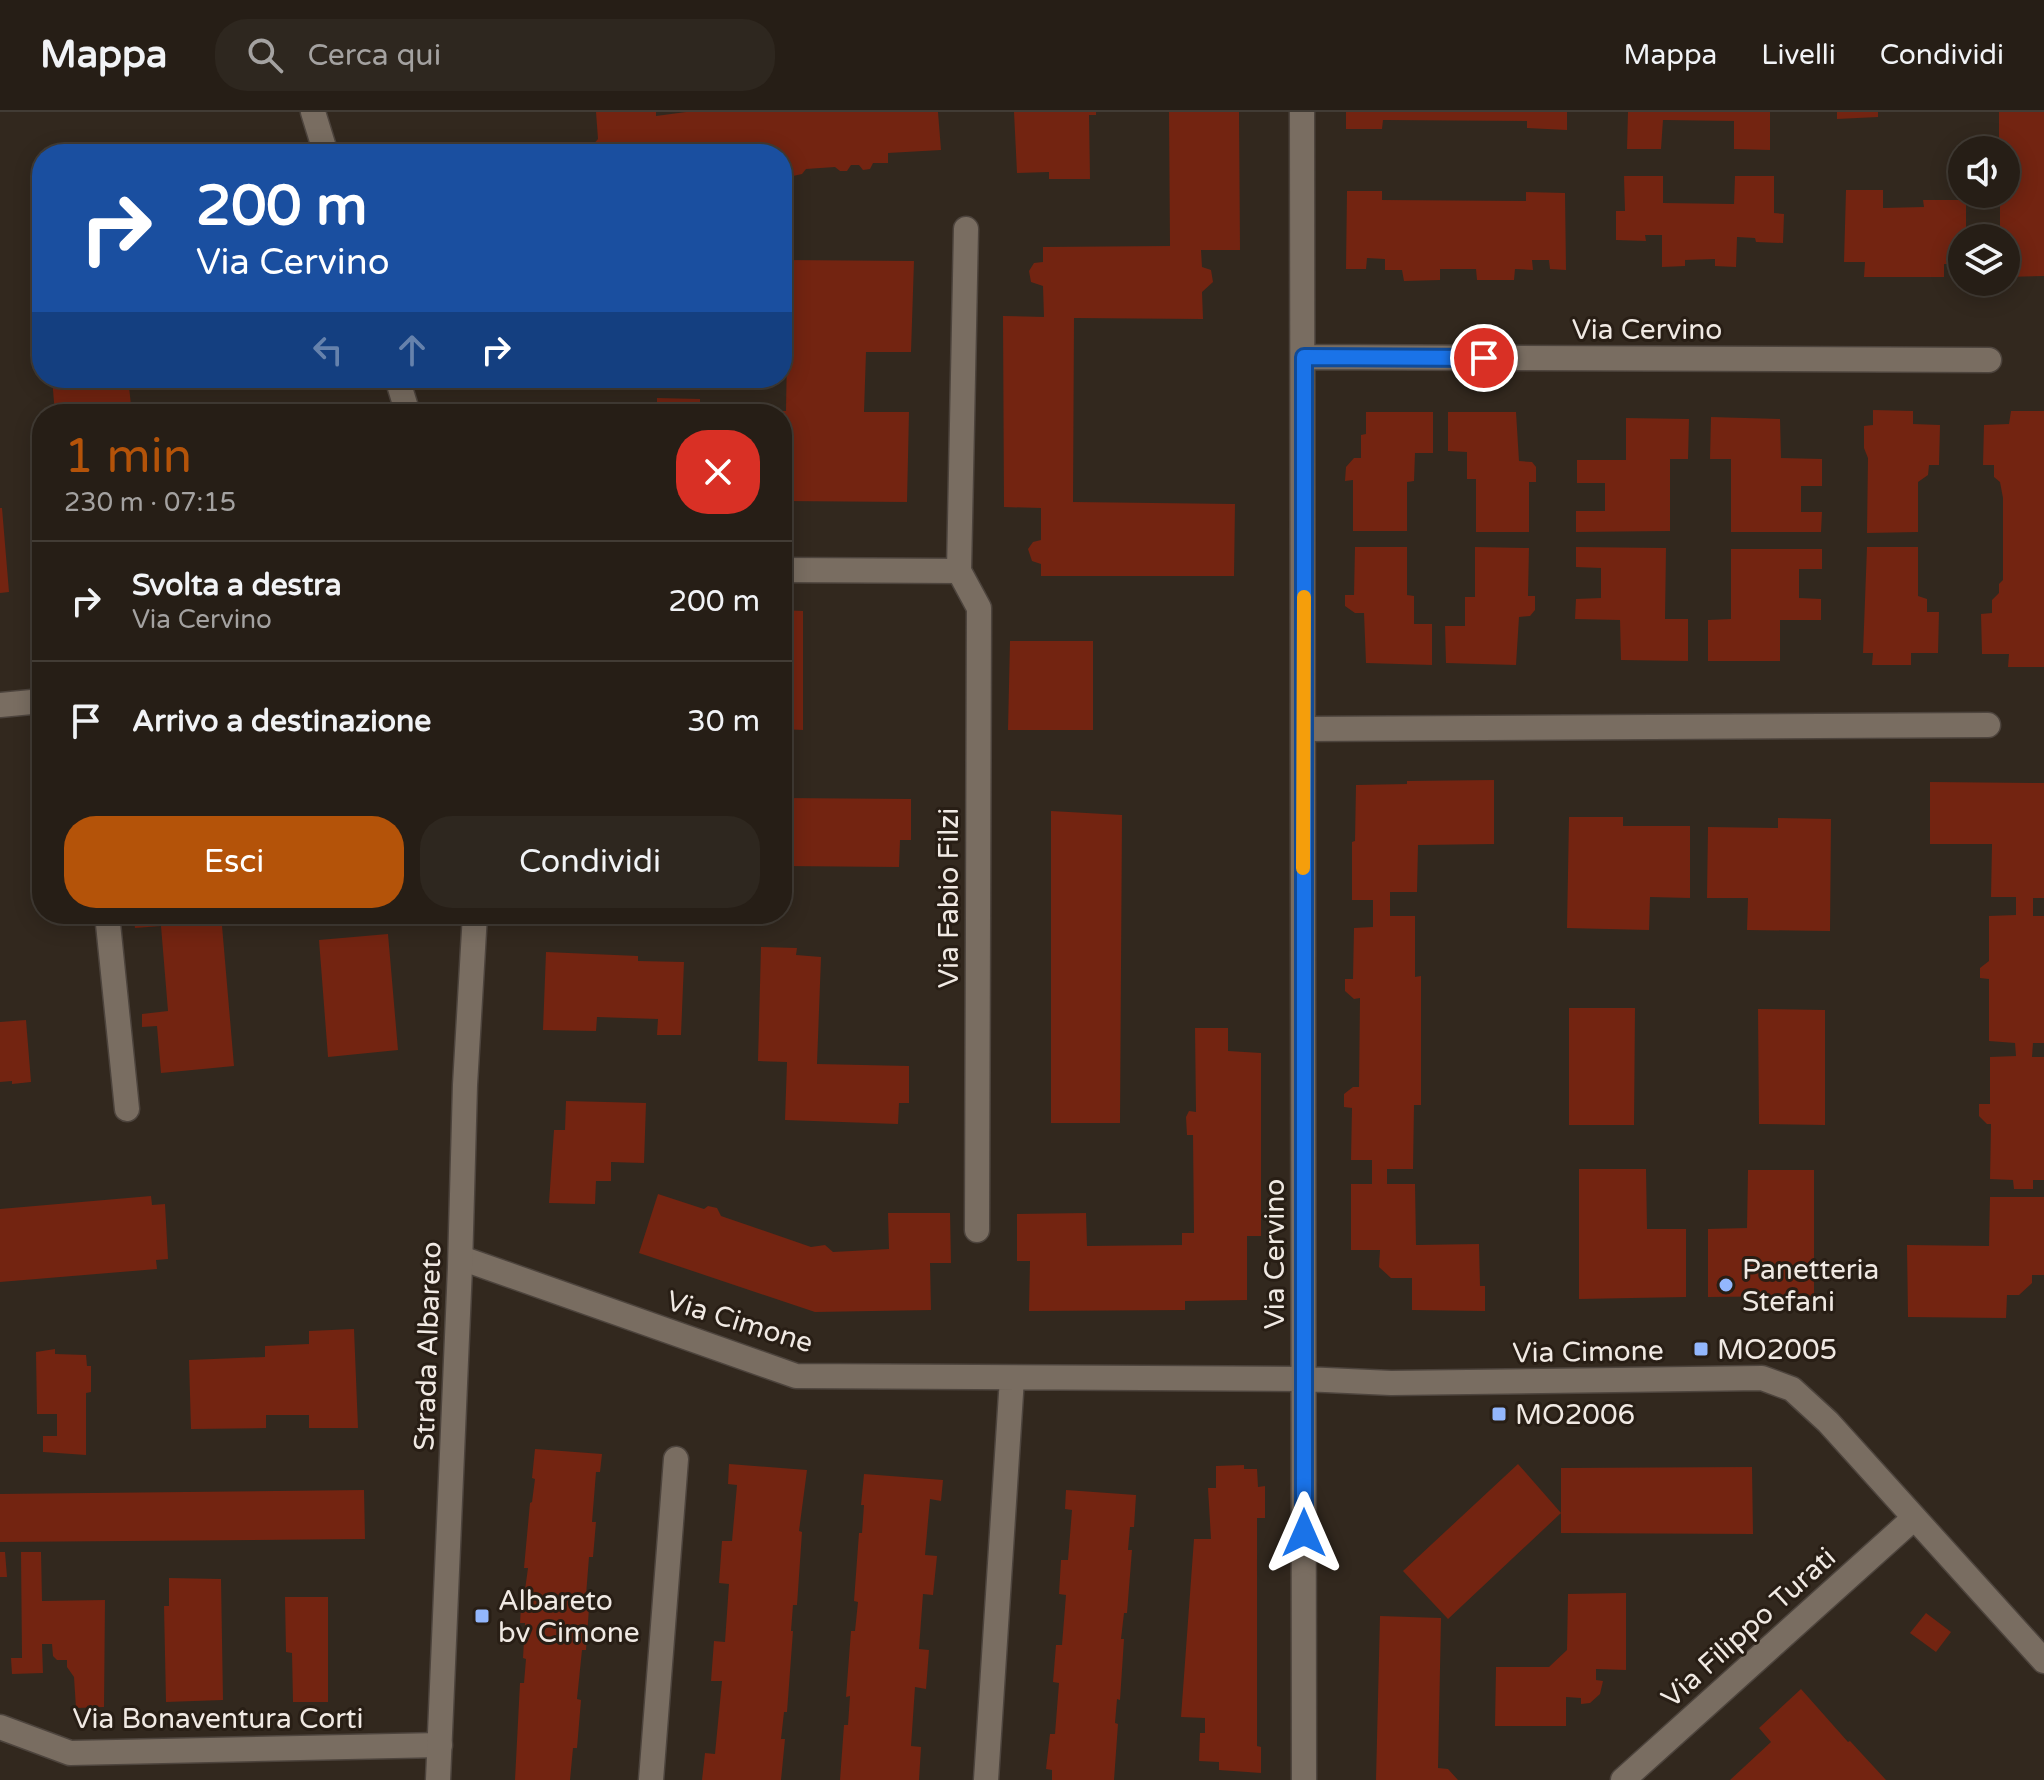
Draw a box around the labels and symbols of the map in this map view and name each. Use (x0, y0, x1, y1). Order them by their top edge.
street label: Via Cervino (1572, 313, 1722, 347)
pin (1450, 324, 1518, 392)
street label: Via Fabio Filzi (932, 808, 966, 988)
street label: Via Cervino (1258, 1179, 1292, 1329)
street label: Strada Albareto (407, 1241, 449, 1451)
place label: Panetteria Stefani (1742, 1253, 1879, 1319)
marker: Panetteria Stefani (1717, 1276, 1735, 1294)
street label: Via Cimone (662, 1284, 817, 1360)
place label: MO2005 (1717, 1333, 1837, 1367)
street label: Via Cimone (1512, 1334, 1664, 1370)
marker: MO2005 (1692, 1340, 1710, 1358)
place label: MO2006 (1515, 1398, 1635, 1432)
marker: MO2006 (1490, 1405, 1508, 1423)
position arrow (1262, 1491, 1346, 1575)
street label: Via Filippo Turati (1655, 1541, 1843, 1715)
place label: Albareto bv Cimone (498, 1584, 640, 1650)
marker: Albareto bv Cimone (473, 1607, 491, 1625)
street label: Via Bonaventura Corti (72, 1702, 364, 1736)

